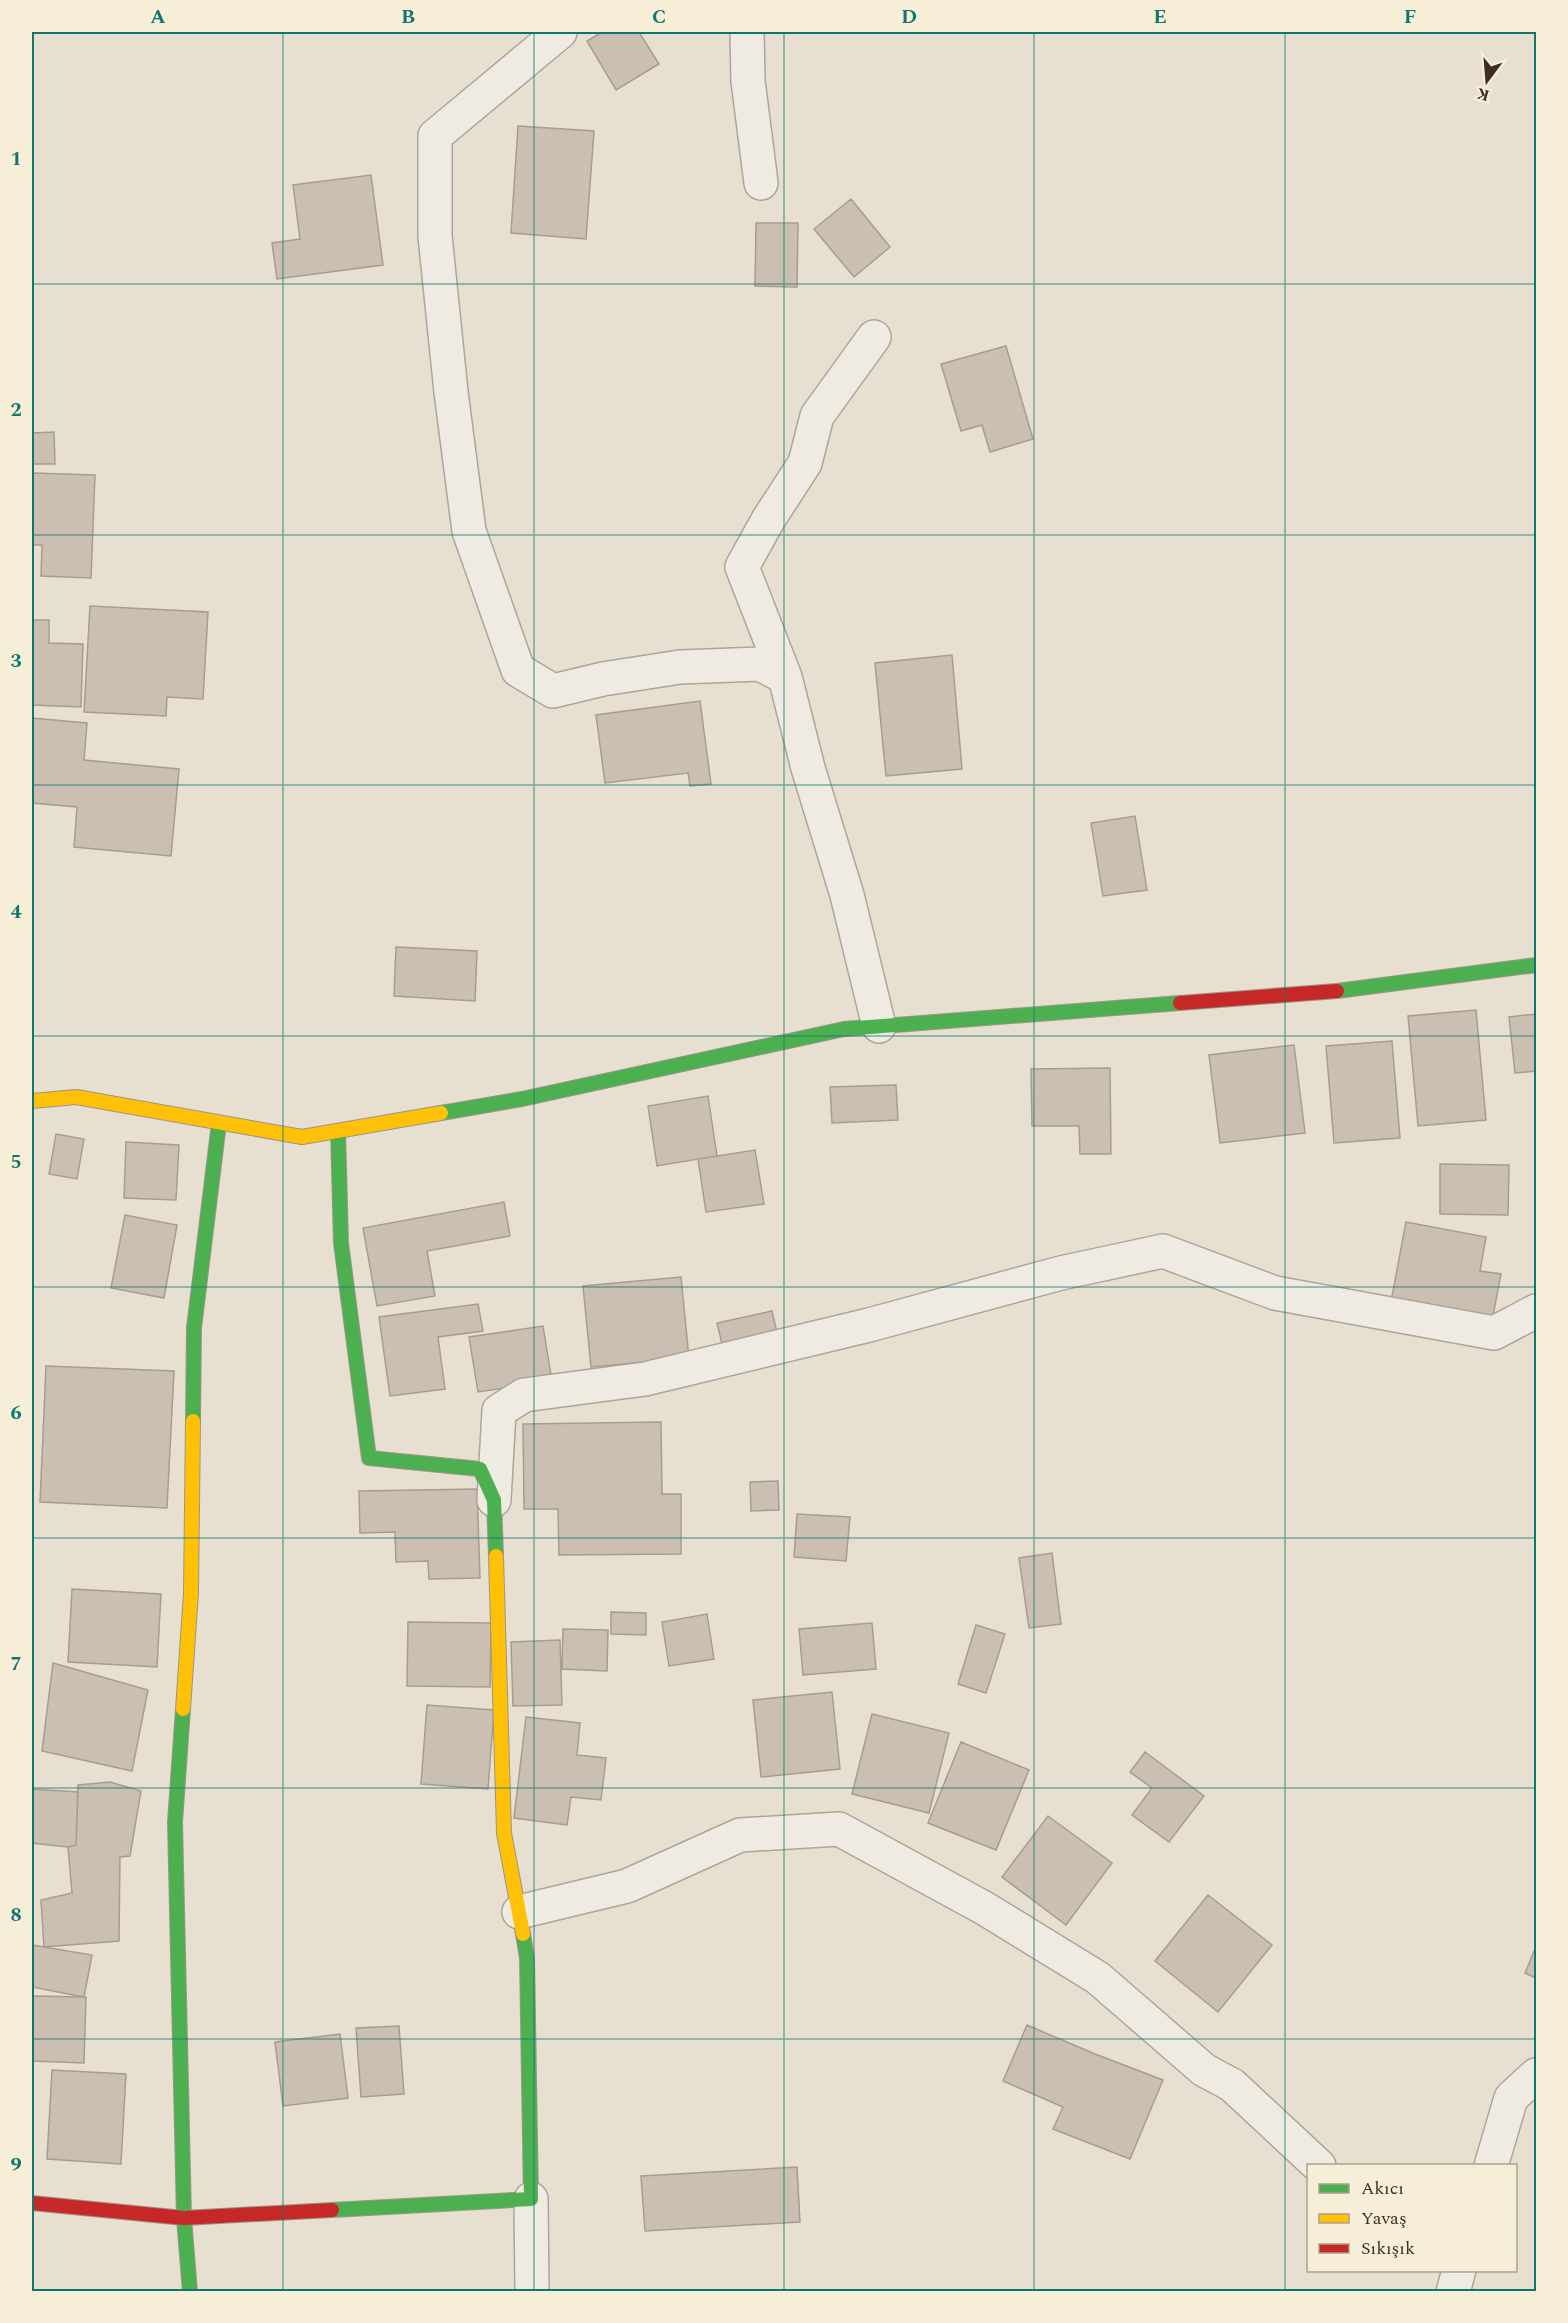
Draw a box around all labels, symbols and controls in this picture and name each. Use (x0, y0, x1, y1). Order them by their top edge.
text: A (150, 2, 166, 32)
text: B (401, 2, 415, 32)
text: C (652, 2, 666, 32)
text: D (901, 2, 917, 32)
text: E (1153, 2, 1167, 32)
text: F (1404, 2, 1416, 32)
north arrow (1457, 51, 1517, 111)
text: K (1473, 81, 1492, 108)
text: 1 (10, 144, 22, 174)
text: 2 (10, 395, 22, 425)
text: 3 (10, 646, 22, 676)
text: 4 (10, 897, 22, 927)
text: 5 (10, 1147, 22, 1177)
text: 6 (10, 1398, 22, 1428)
text: 7 (10, 1649, 22, 1679)
text: 8 (10, 1900, 22, 1930)
text: 9 (10, 2150, 22, 2180)
legend (1307, 2164, 1517, 2272)
text: Akıcı (1361, 2175, 1404, 2202)
text: Yavaş (1361, 2205, 1407, 2232)
text: Sıkışık (1361, 2235, 1415, 2262)

